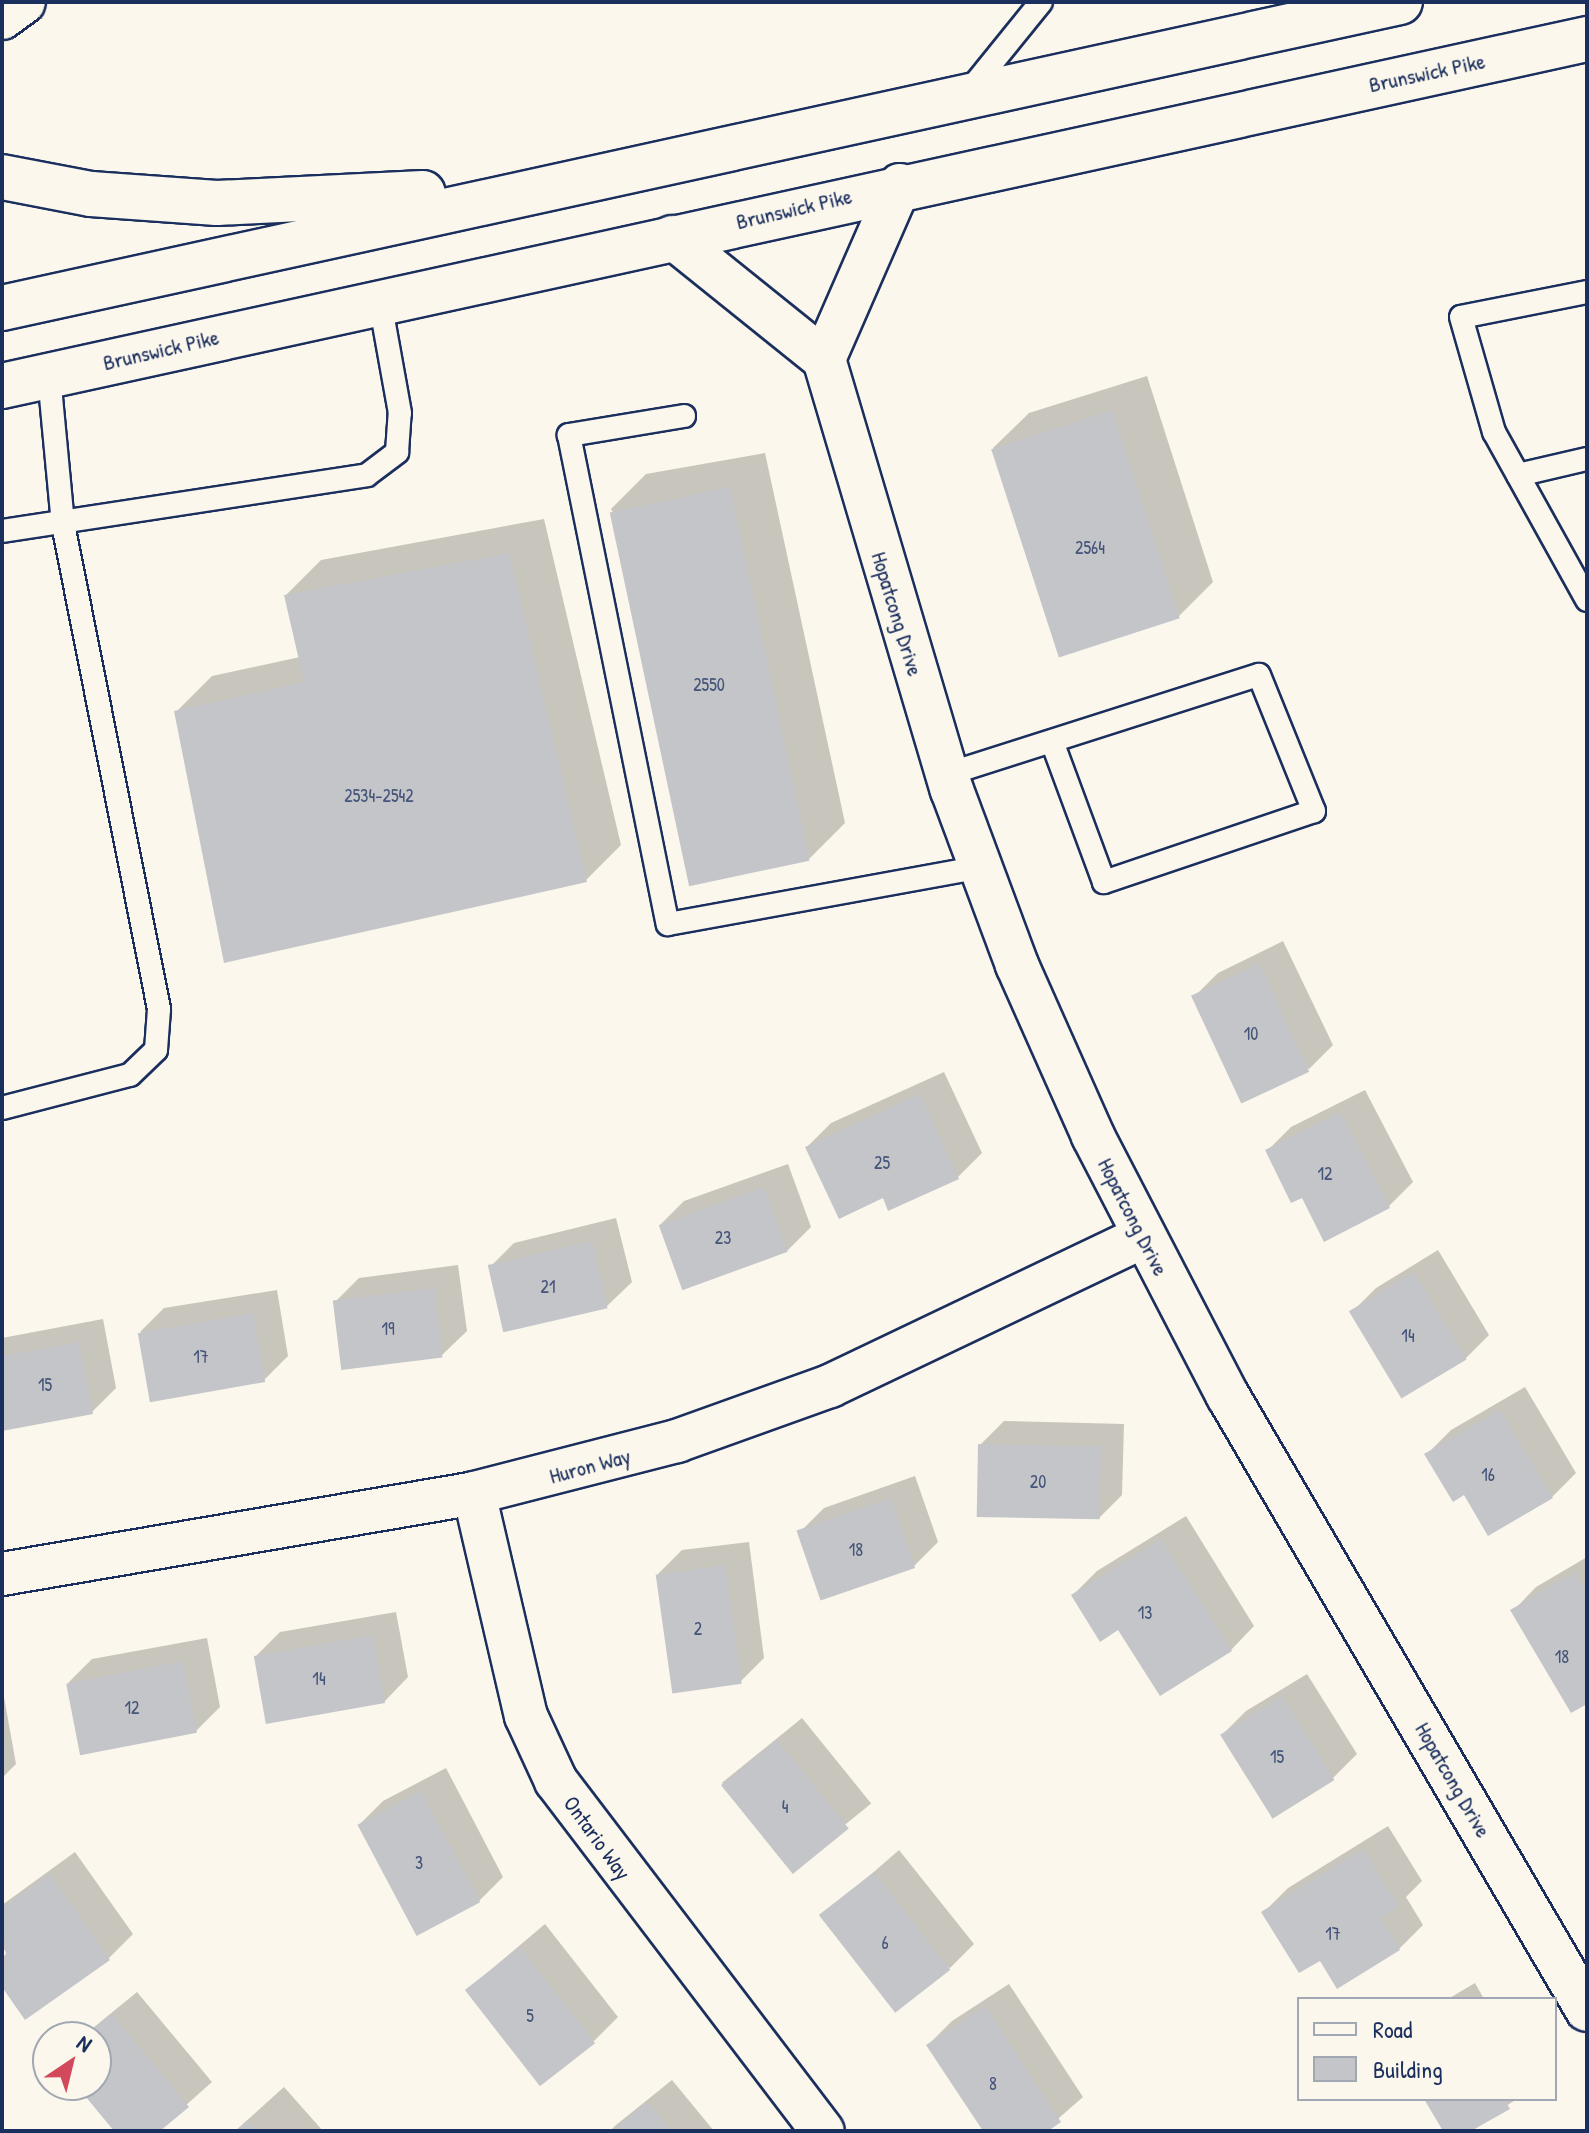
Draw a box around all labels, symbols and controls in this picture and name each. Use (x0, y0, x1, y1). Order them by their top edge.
street label: Brunswick Pike (1367, 48, 1487, 98)
street label: Brunswick Pike (734, 183, 854, 235)
street label: Brunswick Pike (101, 324, 221, 376)
house number: 2564 (1075, 537, 1105, 559)
street label: Hopatcong Drive (866, 549, 928, 679)
house number: 2550 (693, 674, 725, 696)
house number: 2534-2542 (344, 785, 414, 807)
house number: 10 (1244, 1023, 1258, 1045)
house number: 25 (874, 1152, 890, 1174)
street label: Hopatcong Drive (1092, 1154, 1174, 1280)
house number: 12 (1318, 1163, 1332, 1185)
house number: 23 (715, 1227, 731, 1249)
house number: 21 (541, 1276, 555, 1298)
house number: 19 (381, 1318, 395, 1340)
house number: 14 (1401, 1325, 1415, 1347)
house number: 17 (193, 1346, 209, 1368)
house number: 15 (38, 1374, 52, 1396)
street label: Huron Way (547, 1443, 633, 1489)
house number: 16 (1481, 1464, 1495, 1486)
house number: 20 (1030, 1471, 1046, 1493)
house number: 18 (849, 1539, 863, 1561)
house number: 13 (1138, 1602, 1152, 1624)
house number: 2 (694, 1618, 702, 1640)
house number: 18 (1555, 1646, 1569, 1668)
house number: 14 (312, 1668, 326, 1690)
house number: 12 (125, 1697, 139, 1719)
street label: Hopatcong Drive (1409, 1718, 1497, 1842)
house number: 15 (1270, 1746, 1284, 1768)
street label: Ontario Way (558, 1791, 636, 1885)
house number: 4 (782, 1796, 788, 1818)
house number: 3 (415, 1852, 423, 1874)
house number: 17 (1325, 1923, 1341, 1945)
house number: 6 (881, 1932, 889, 1954)
legend (1297, 1997, 1557, 2101)
house number: 5 (526, 2005, 534, 2027)
text: Road (1373, 2013, 1412, 2045)
north arrow (32, 2021, 112, 2101)
text: N (71, 2027, 98, 2059)
text: Building (1373, 2053, 1443, 2085)
house number: 8 (989, 2073, 997, 2095)

